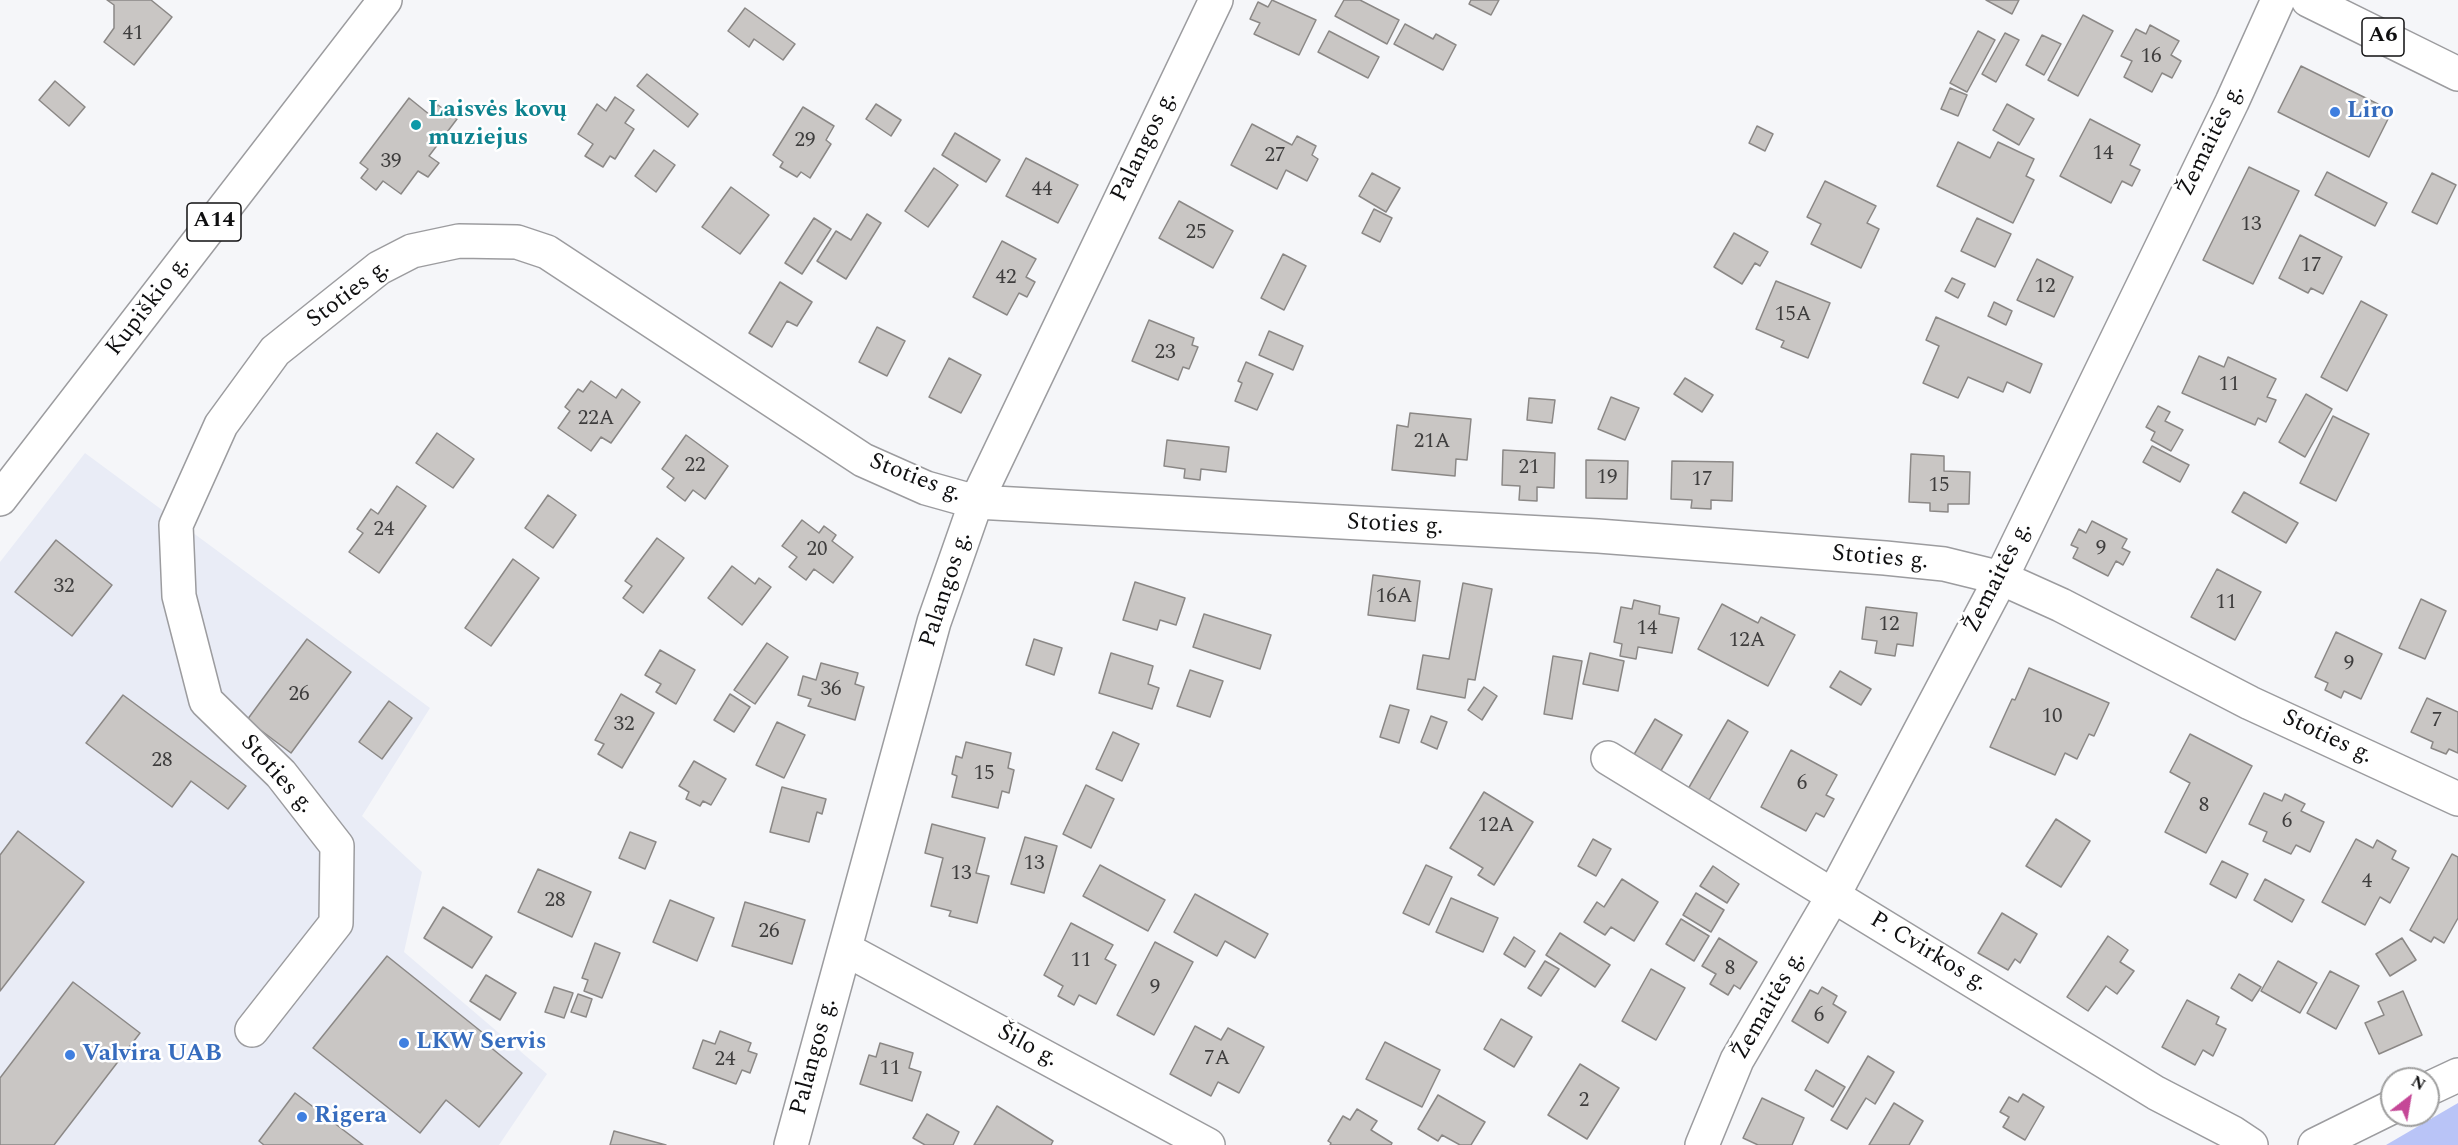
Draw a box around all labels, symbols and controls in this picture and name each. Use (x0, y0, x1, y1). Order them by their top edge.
road number: A6 (2362, 18, 2404, 56)
house number: 41 (123, 22, 143, 48)
house number: 16 (2141, 45, 2161, 71)
street label: Žemaitės g. (2173, 80, 2251, 202)
street label: Palangos g. (1106, 87, 1184, 207)
place label: Laisvės kovų muziejus (428, 97, 567, 153)
place label: Liro (2347, 98, 2394, 126)
marker: Liro (2328, 105, 2342, 119)
marker: Laisvės kovų muziejus (409, 118, 423, 132)
house number: 29 (795, 129, 815, 155)
house number: 14 (2093, 142, 2113, 168)
house number: 27 (1265, 144, 1285, 170)
house number: 39 (381, 150, 401, 176)
house number: 44 (1032, 178, 1052, 204)
road number: A14 (187, 203, 241, 241)
house number: 13 (2241, 213, 2261, 239)
house number: 25 (1186, 221, 1206, 247)
street label: Kupiškio g. (101, 251, 197, 363)
street label: Stoties g. (302, 254, 396, 336)
house number: 17 (2301, 254, 2321, 280)
house number: 42 (996, 266, 1016, 292)
house number: 12 (2035, 275, 2055, 301)
house number: 15A (1775, 303, 1811, 329)
house number: 23 (1155, 341, 1175, 367)
house number: 11 (2219, 373, 2239, 399)
house number: 22A (578, 407, 614, 433)
house number: 21A (1414, 430, 1450, 456)
street label: Stoties g. (865, 448, 965, 510)
house number: 22 (685, 454, 705, 480)
house number: 21 (1519, 456, 1539, 482)
house number: 19 (1597, 466, 1617, 492)
house number: 17 (1692, 468, 1712, 494)
house number: 15 (1929, 474, 1949, 500)
street label: Stoties g. (1346, 509, 1444, 543)
house number: 24 (374, 518, 394, 544)
street label: Žemaitės g. (1959, 518, 2039, 638)
street label: Palangos g. (915, 529, 979, 651)
house number: 9 (2096, 537, 2106, 563)
house number: 20 (807, 538, 827, 564)
street label: Stoties g. (1831, 540, 1929, 578)
house number: 32 (54, 575, 74, 601)
house number: 16A (1376, 585, 1412, 611)
house number: 11 (2216, 591, 2236, 617)
house number: 12 (1879, 613, 1899, 639)
house number: 14 (1637, 617, 1657, 643)
house number: 12A (1729, 629, 1765, 655)
house number: 9 (2344, 652, 2354, 678)
house number: 36 (821, 678, 841, 704)
house number: 26 (289, 683, 309, 709)
house number: 10 (2042, 705, 2062, 731)
street label: Stoties g. (2277, 705, 2377, 771)
house number: 7 (2432, 709, 2442, 735)
house number: 32 (614, 713, 634, 739)
street label: Stoties g. (233, 729, 319, 821)
house number: 28 (152, 749, 172, 775)
house number: 15 (974, 762, 994, 788)
house number: 6 (1797, 772, 1807, 798)
house number: 8 (2199, 794, 2209, 820)
house number: 6 (2282, 810, 2292, 836)
house number: 12A (1478, 814, 1514, 840)
house number: 13 (1024, 852, 1044, 878)
house number: 13 (951, 862, 971, 888)
house number: 4 (2362, 870, 2372, 896)
house number: 28 (545, 889, 565, 915)
street label: P. Cvirkos g. (1864, 907, 1992, 999)
house number: 26 (759, 920, 779, 946)
street label: Žemaitės g. (1727, 946, 1813, 1066)
house number: 11 (1071, 949, 1091, 975)
house number: 8 (1725, 957, 1735, 983)
house number: 9 (1150, 976, 1160, 1002)
street label: Palangos g. (786, 996, 844, 1118)
house number: 6 (1814, 1004, 1824, 1030)
street label: Šilo g. (992, 1019, 1062, 1075)
place label: LKW Servis (416, 1029, 546, 1057)
marker: LKW Servis (397, 1036, 411, 1050)
place label: Valvira UAB (82, 1041, 222, 1069)
house number: 7A (1204, 1047, 1230, 1073)
marker: Valvira UAB (63, 1048, 77, 1062)
house number: 24 (715, 1048, 735, 1074)
house number: 11 (880, 1057, 900, 1083)
north arrow (2380, 1067, 2440, 1127)
text: N (2406, 1070, 2430, 1097)
house number: 2 (1579, 1089, 1589, 1115)
place label: Rigera (314, 1103, 387, 1131)
marker: Rigera (295, 1110, 309, 1124)

